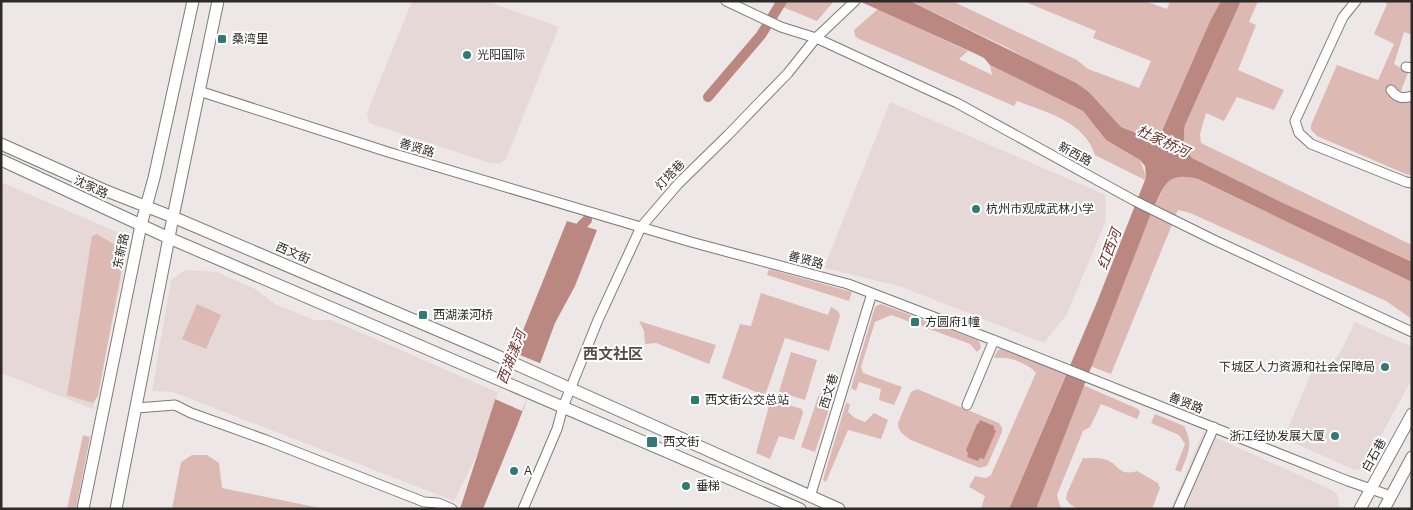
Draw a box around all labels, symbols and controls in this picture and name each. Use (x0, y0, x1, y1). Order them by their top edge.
place label: 桑湾里 (232, 32, 268, 46)
marker: 桑湾里 (216, 33, 228, 45)
place label: 光阳国际 (477, 48, 525, 62)
marker: 光阳国际 (461, 49, 473, 61)
water label: 杜家桥河 (1134, 122, 1194, 161)
street label: 善贤路 (398, 136, 436, 160)
street label: 新西路 (1056, 139, 1094, 169)
street label: 灯塔巷 (652, 157, 688, 193)
street label: 沈家路 (72, 173, 110, 201)
place label: 杭州市观成武林小学 (986, 202, 1094, 216)
marker: 杭州市观成武林小学 (970, 203, 982, 215)
water label: 红西河 (1094, 224, 1125, 271)
street label: 东新路 (110, 232, 132, 270)
street label: 西文街 (274, 240, 312, 266)
street label: 善贤路 (787, 249, 825, 271)
place label: 西湖漾河桥 (433, 308, 493, 322)
marker: 西湖漾河桥 (417, 309, 429, 321)
place label: 方圆府1幢 (925, 315, 980, 329)
marker: 方圆府1幢 (909, 316, 921, 328)
water label: 西湖漾河 (493, 325, 530, 386)
district label: 西文社区 (583, 345, 643, 362)
place label: 下城区人力资源和社会保障局 (1219, 360, 1375, 374)
marker: 下城区人力资源和社会保障局 (1379, 361, 1391, 373)
street label: 西文巷 (817, 372, 841, 410)
street label: 善贤路 (1167, 390, 1205, 416)
place label: 西文街公交总站 (705, 393, 789, 407)
marker: 西文街公交总站 (689, 394, 701, 406)
place label: 浙江经协发展大厦 (1229, 429, 1325, 443)
marker: 浙江经协发展大厦 (1329, 430, 1341, 442)
marker: 西文街 (645, 435, 659, 449)
place label: 西文街 (663, 435, 699, 449)
street label: 白石巷 (1359, 436, 1389, 474)
place label: A (524, 464, 532, 478)
marker: A (508, 465, 520, 477)
place label: 垂梯 (696, 479, 720, 493)
marker: 垂梯 (680, 480, 692, 492)

